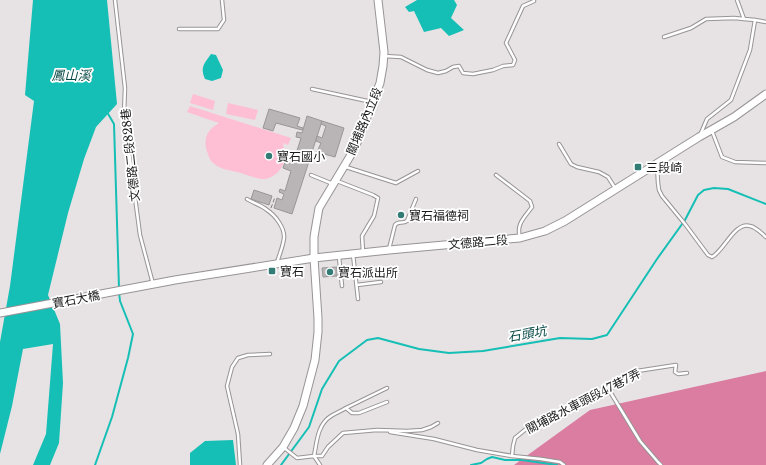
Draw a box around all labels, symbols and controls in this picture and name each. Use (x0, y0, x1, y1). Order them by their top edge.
water label: 鳳山溪 (51, 67, 92, 84)
street label: 關埔路內立段 (343, 85, 385, 157)
street label: 文德路二段828巷 (118, 108, 142, 202)
place label: 寶石國小 (277, 149, 325, 164)
marker: 寶石國小 (264, 151, 274, 161)
place label: 三段崎 (646, 160, 682, 175)
marker: 三段崎 (633, 162, 643, 172)
place label: 寶石福德祠 (409, 208, 469, 223)
marker: 寶石福德祠 (396, 210, 406, 220)
street label: 文德路二段 (447, 232, 509, 252)
place label: 寶石 (280, 264, 304, 279)
place label: 寶石派出所 (338, 265, 398, 280)
marker: 寶石 (267, 266, 277, 276)
marker: 寶石派出所 (325, 267, 335, 277)
street label: 寶石大橋 (51, 287, 101, 311)
water label: 石頭坑 (506, 322, 550, 346)
street label: 關埔路水車頭段47巷7弄 (523, 365, 643, 437)

